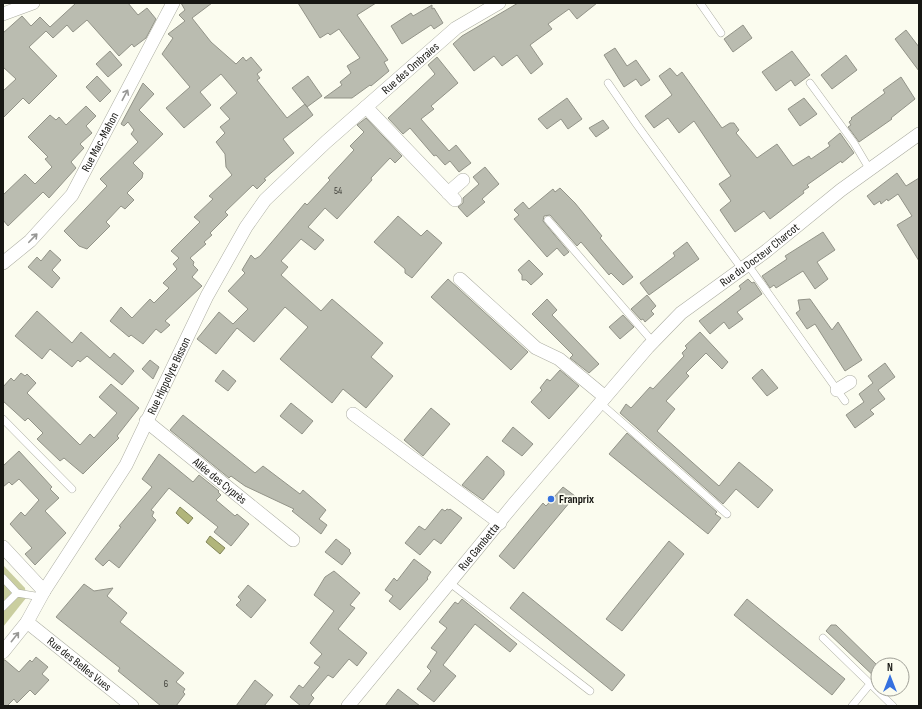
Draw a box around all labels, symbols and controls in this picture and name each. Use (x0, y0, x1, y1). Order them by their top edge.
street label: Rue des Ombraies (378, 39, 442, 97)
one-way arrow (122, 89, 129, 101)
street label: Rue Mac-Mahon (78, 110, 122, 174)
house number: 54 (334, 185, 342, 197)
street label: Rue du Docteur Charcot (717, 219, 802, 290)
one-way arrow (28, 233, 37, 243)
street label: Rue Hippolyte Bisson (144, 335, 194, 417)
street label: Allée des Cyprès (189, 454, 250, 507)
place label: Franprix (559, 492, 594, 507)
marker: Franprix (546, 494, 556, 504)
street label: Rue Gambetta (455, 520, 503, 574)
one-way arrow (10, 632, 19, 643)
street label: Rue des Belles Vues (44, 633, 115, 694)
north arrow (870, 657, 910, 697)
text: N (887, 661, 893, 674)
house number: 6 (164, 678, 168, 690)

